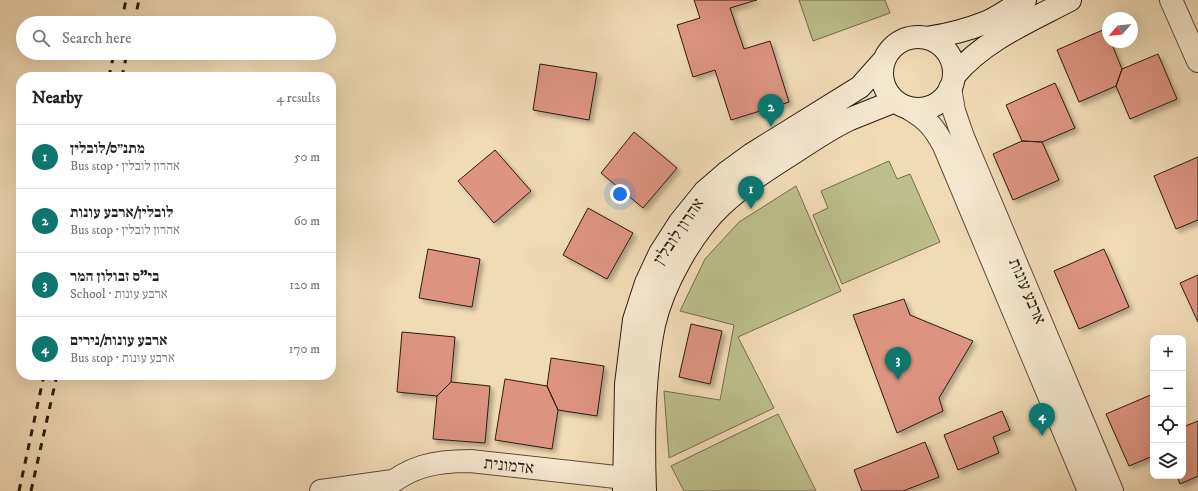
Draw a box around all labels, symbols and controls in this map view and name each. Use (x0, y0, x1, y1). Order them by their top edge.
north arrow (1102, 12, 1138, 48)
search box (16, 16, 336, 60)
icon: search (30, 27, 52, 49)
text: Search here (62, 29, 131, 48)
text: Nearby (32, 87, 82, 109)
text: 4 results (277, 90, 320, 106)
pin: 2 (758, 94, 784, 127)
text: מתנ״ס/לובלין (70, 139, 145, 158)
text: 1 (43, 149, 47, 165)
text: 50 m (294, 149, 320, 165)
text: Bus stop · אהרון לובלין (70, 158, 180, 174)
pin: 1 (738, 176, 764, 209)
your location (610, 184, 630, 204)
street label: אהרון לובלין (648, 194, 709, 269)
text: לובלין/ארבע עונות (70, 203, 173, 222)
text: 2 (42, 213, 48, 229)
text: 60 m (294, 213, 320, 229)
text: Bus stop · אהרון לובלין (70, 222, 180, 238)
street label: ארבע עונות (1003, 255, 1051, 328)
text: בי"ס זבולון המר (70, 267, 159, 286)
text: 3 (43, 277, 47, 293)
text: 120 m (289, 277, 320, 293)
text: School · ארבע עונות (70, 286, 168, 302)
text: ארבע עונות/נירים (70, 331, 167, 350)
map controls (1150, 335, 1186, 479)
button: + (1150, 335, 1186, 371)
text: 4 (41, 341, 49, 357)
text: 170 m (289, 341, 320, 357)
pin: 3 (885, 347, 911, 380)
text: Bus stop · ארבע עונות (70, 350, 175, 366)
button: − (1150, 371, 1186, 407)
pin: 4 (1029, 403, 1055, 436)
button: locate (1150, 407, 1186, 443)
button: layers (1150, 443, 1186, 479)
street label: אדמונית (483, 452, 535, 480)

